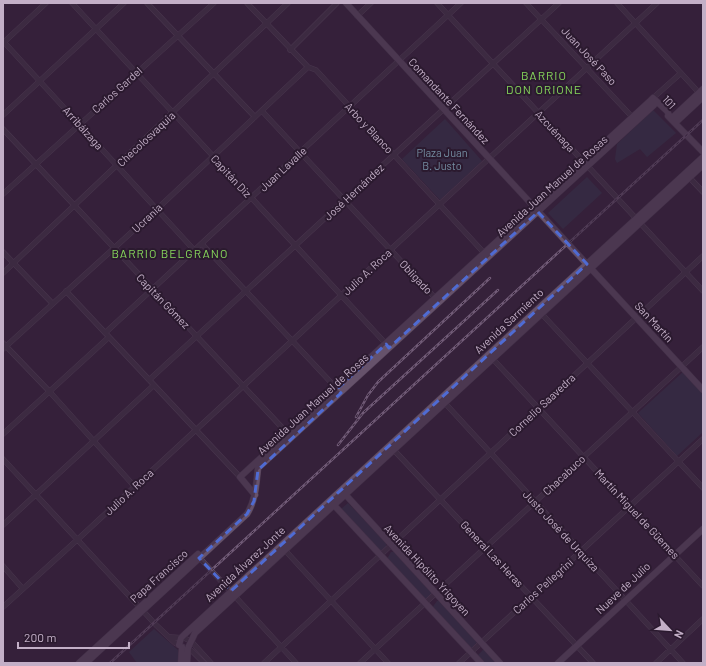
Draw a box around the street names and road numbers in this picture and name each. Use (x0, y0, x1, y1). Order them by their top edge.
street label: Juan José Paso (559, 24, 620, 88)
street label: Comandante Fernández (406, 55, 493, 146)
street label: Carlos Gardel (89, 64, 144, 115)
street label: 101 (660, 92, 679, 111)
street label: Arbo y Blanco (343, 100, 396, 156)
street label: Arribálzaga (61, 103, 106, 152)
street label: Azcuénaga (533, 107, 578, 154)
street label: Checolosvaquia (114, 108, 177, 169)
street label: Avenida Juan Manuel de Rosas (494, 132, 610, 239)
street label: Juan Lavalle (256, 144, 309, 194)
street label: Capitán Diz (208, 152, 254, 200)
street label: José Hernández (321, 161, 386, 223)
street label: Ucrania (129, 200, 165, 235)
street label: Julio A. Roca (340, 246, 394, 297)
street label: Obligado (397, 257, 435, 296)
street label: Capitán Gómez (134, 271, 193, 331)
street label: Avenida Sarmiento (472, 285, 546, 356)
street label: San Martín (633, 299, 676, 344)
street label: Avenida Juan Manuel de Rosas (255, 350, 371, 457)
street label: Cornelio Saavedra (506, 371, 578, 439)
street label: Chacabuco (540, 452, 588, 498)
street label: Julio A. Roca (102, 466, 156, 517)
street label: Martín Miguel de Güemes (592, 466, 682, 561)
street label: Justo José de Urquiza (521, 488, 602, 574)
street label: General Las Heras (458, 518, 526, 590)
street label: Avenida Hipólito Yrigoyen (382, 521, 473, 618)
street label: Avenida Álvarez Jonte (202, 523, 287, 604)
street label: Papa Francisco (127, 546, 190, 605)
street label: Carlos Pellegrini (510, 555, 576, 616)
street label: Nueve de Julio (593, 559, 653, 616)

